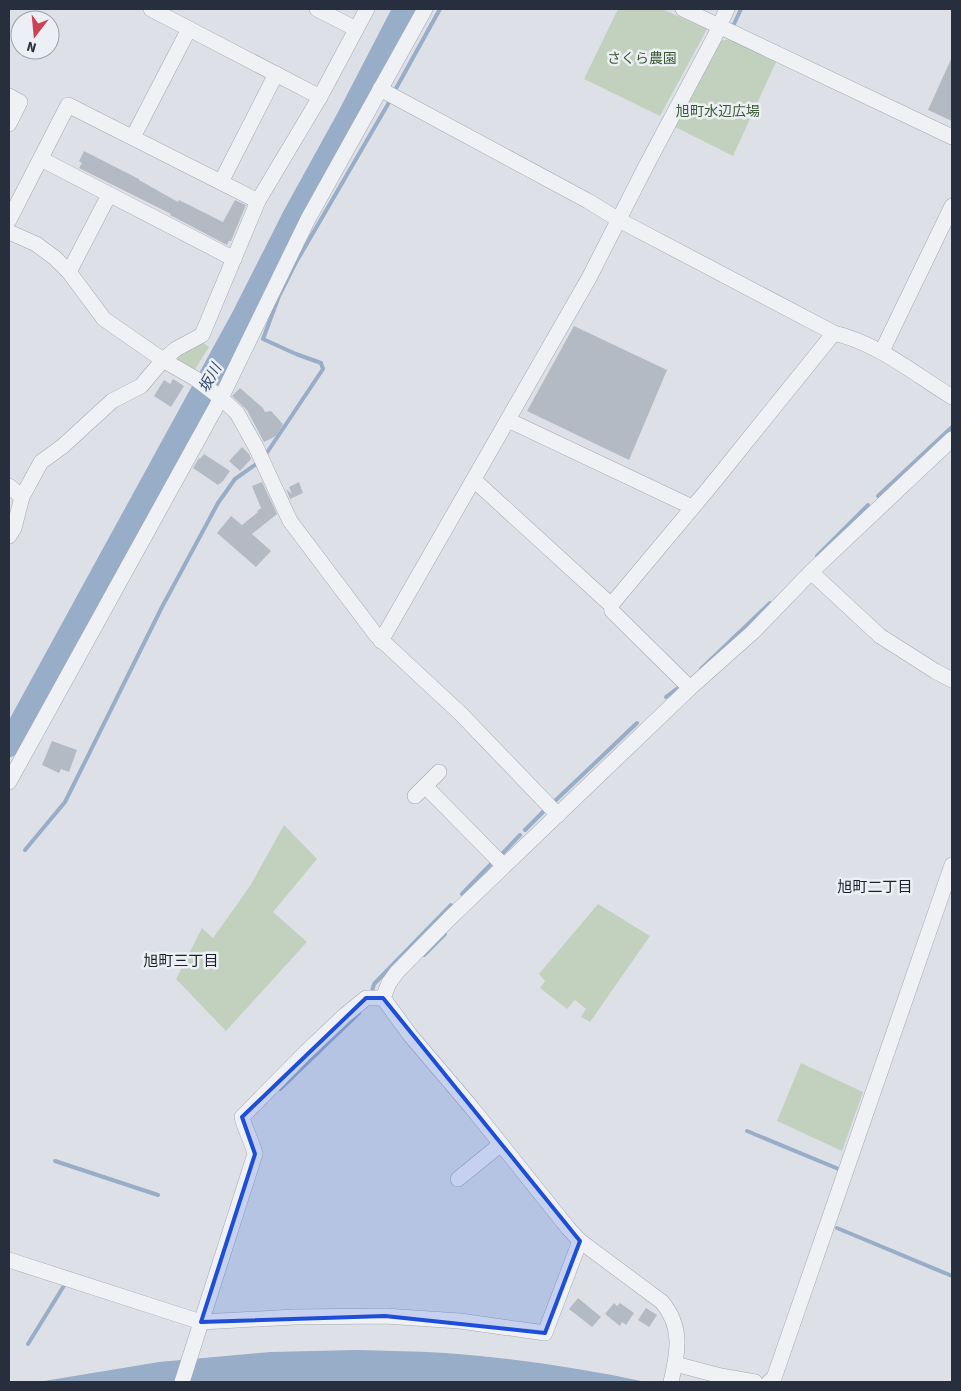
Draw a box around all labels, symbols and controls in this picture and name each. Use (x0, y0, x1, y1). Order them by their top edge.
north arrow (10, 10, 60, 60)
text: N (24, 36, 39, 57)
park label: さくら農園 (607, 49, 677, 69)
park label: 旭町水辺広場 (676, 102, 760, 122)
water label: 坂川 (194, 358, 228, 396)
district label: 旭町二丁目 (837, 877, 913, 898)
district label: 旭町三丁目 (143, 951, 219, 972)

